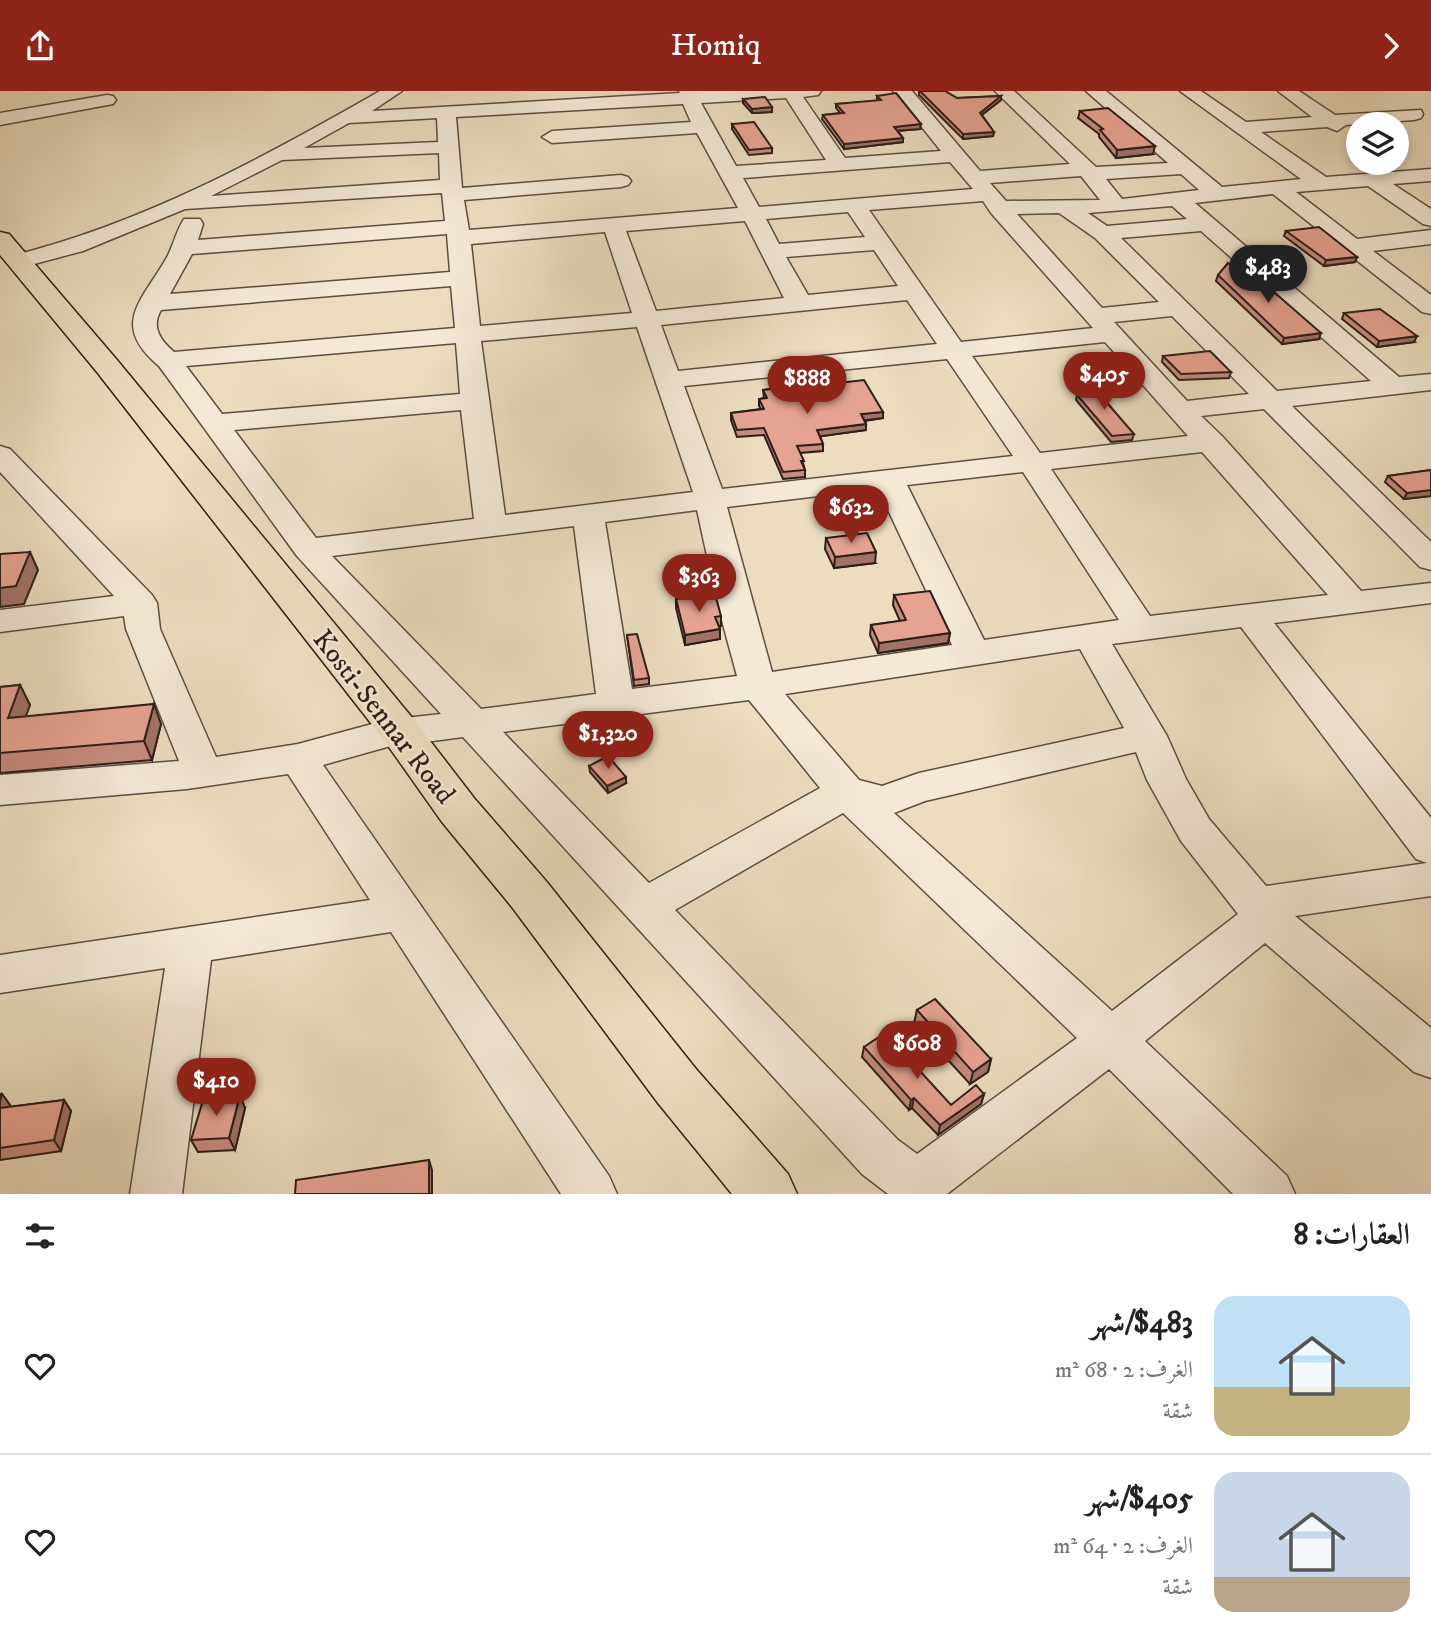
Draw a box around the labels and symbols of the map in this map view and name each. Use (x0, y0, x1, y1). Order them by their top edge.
pin: $483 (1227, 245, 1309, 305)
pin: $405 (1063, 353, 1145, 412)
pin: $888 (766, 357, 848, 416)
pin: $632 (810, 485, 892, 545)
pin: $363 (658, 554, 740, 614)
street label: Kosti-Sennar Road (305, 623, 463, 811)
pin: $1,320 (551, 711, 665, 771)
pin: $608 (876, 1021, 958, 1081)
pin: $410 (175, 1059, 257, 1118)

